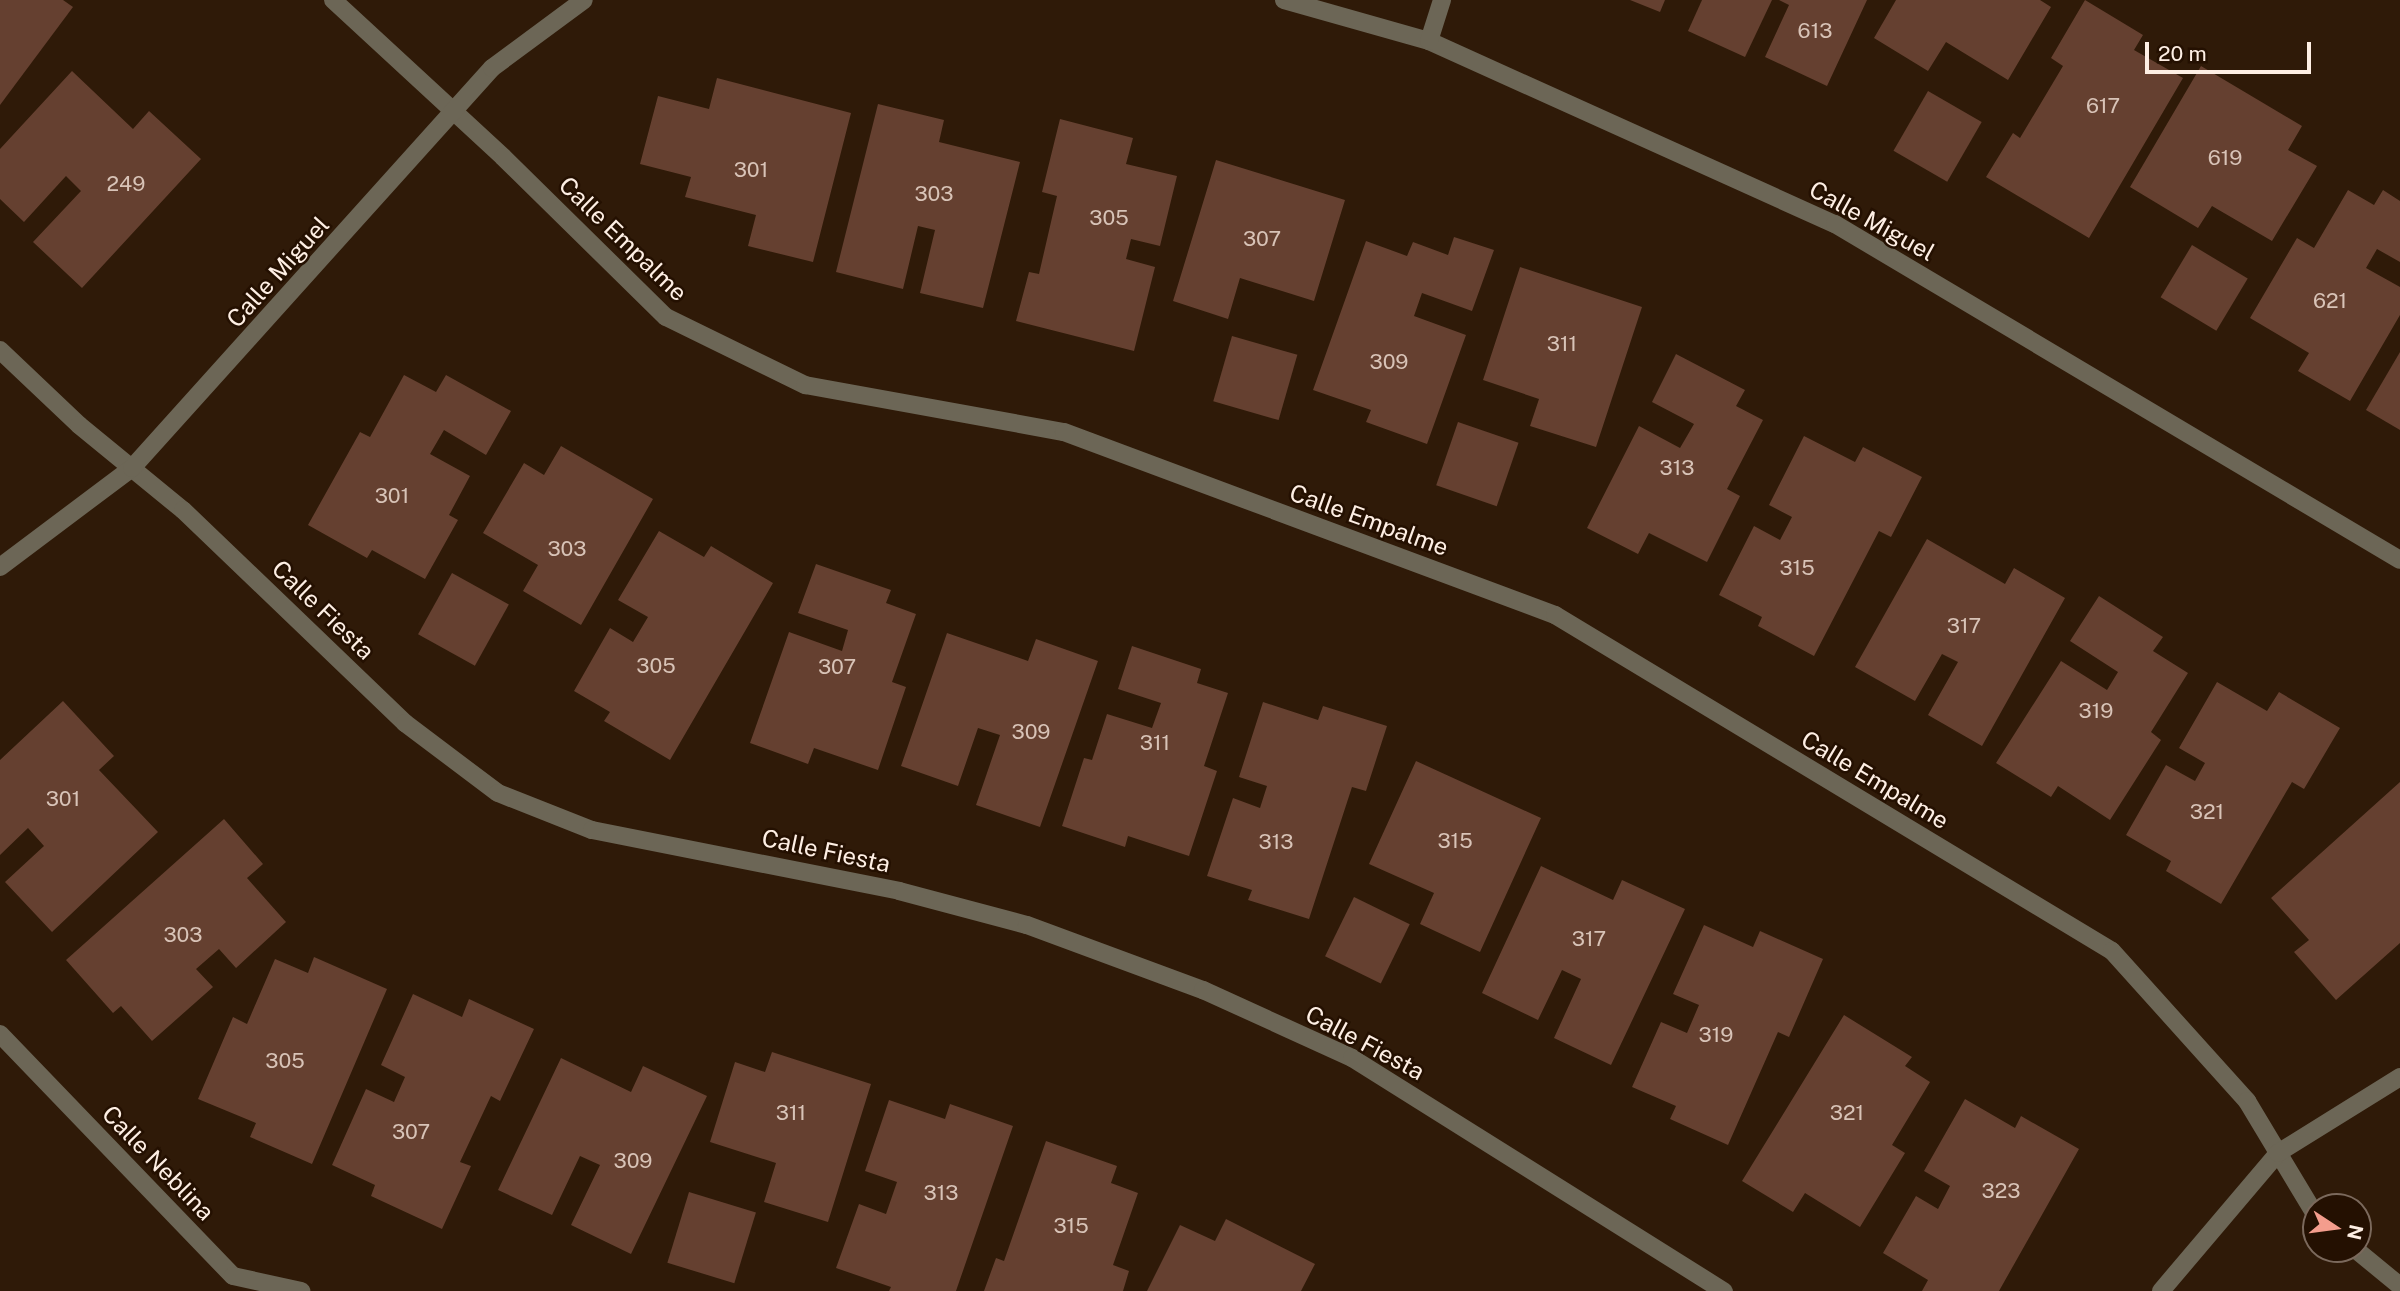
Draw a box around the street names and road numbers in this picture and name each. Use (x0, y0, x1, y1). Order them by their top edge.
street label: Calle Empalme (553, 171, 693, 307)
street label: Calle Miguel (1804, 175, 1940, 267)
street label: Calle Miguel (221, 211, 335, 333)
street label: Calle Empalme (1286, 478, 1452, 562)
street label: Calle Fiesta (266, 554, 380, 666)
street label: Calle Empalme (1796, 725, 1954, 835)
street label: Calle Fiesta (759, 823, 893, 879)
street label: Calle Fiesta (1301, 1000, 1429, 1086)
street label: Calle Neblina (96, 1099, 220, 1227)

